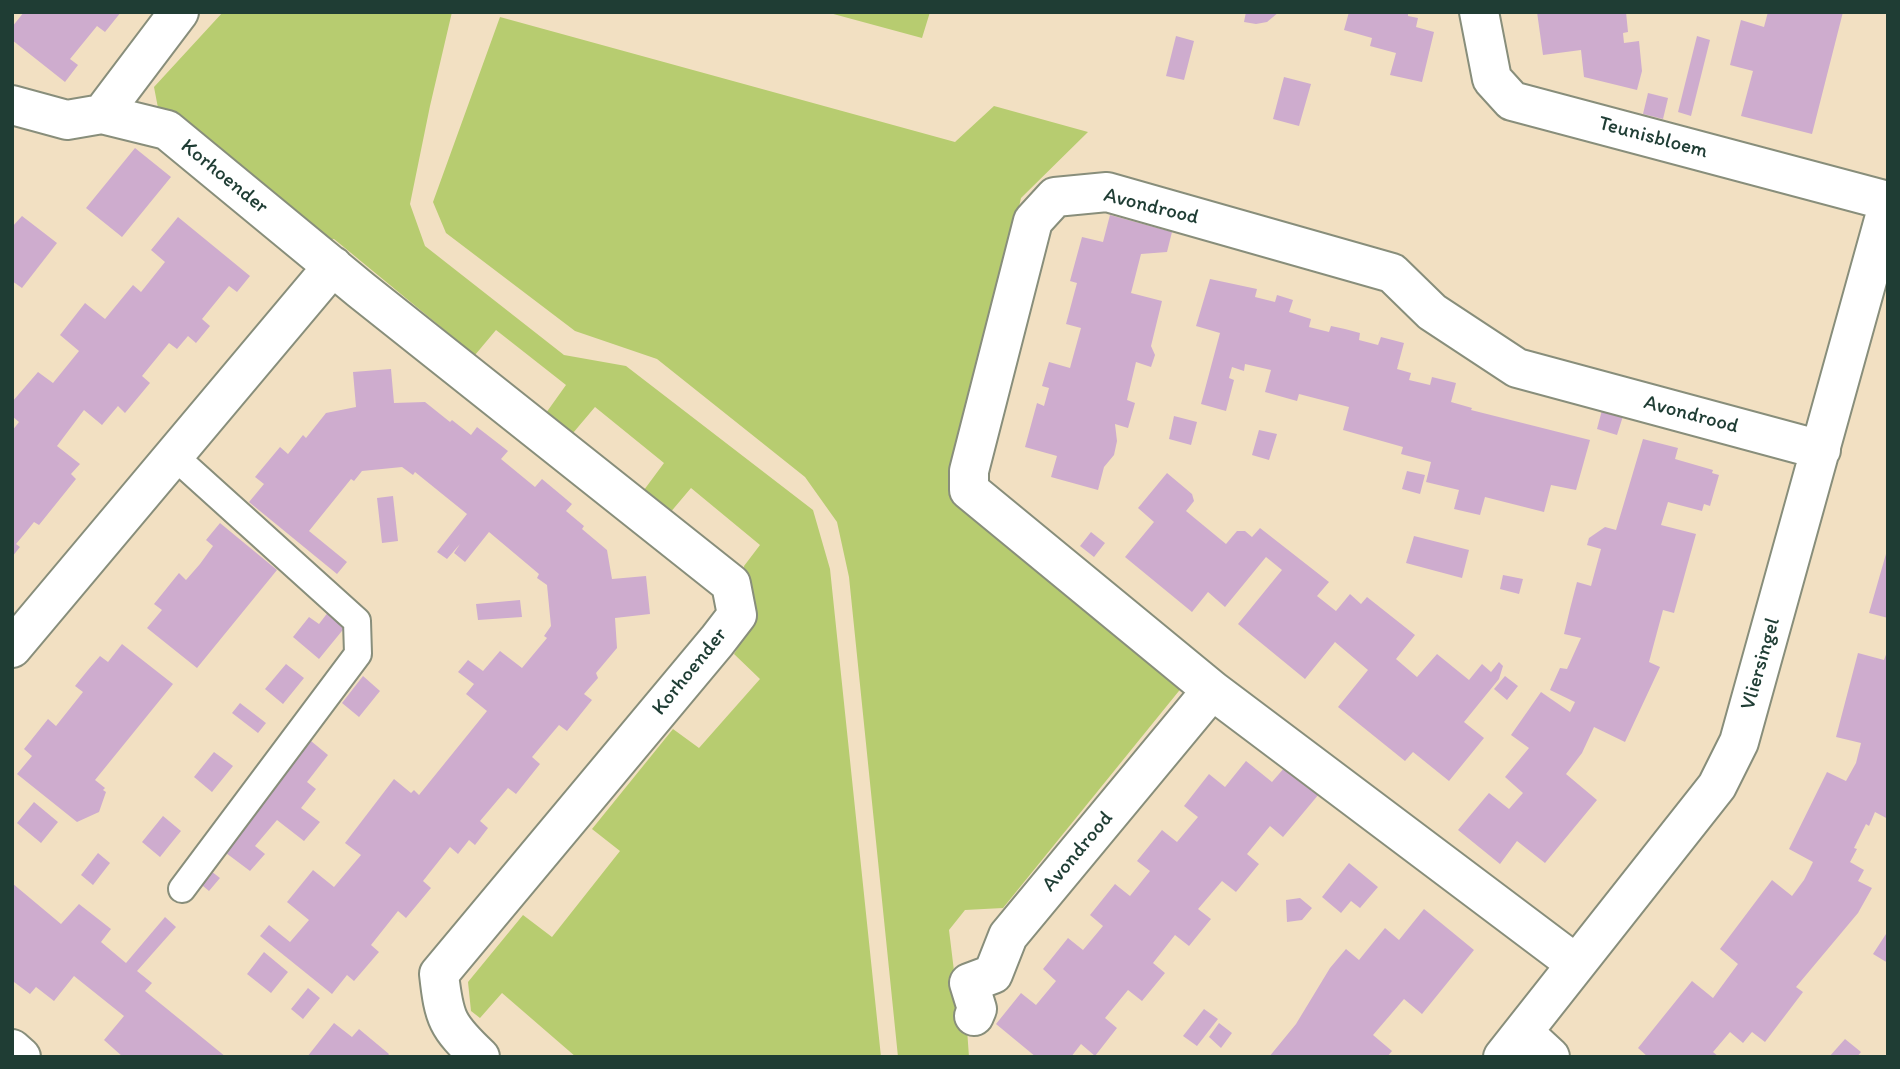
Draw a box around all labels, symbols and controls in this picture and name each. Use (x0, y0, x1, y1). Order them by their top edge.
street label: Teunisbloem (1596, 111, 1710, 165)
street label: Korhoender (175, 134, 273, 220)
street label: Avondrood (1101, 183, 1201, 231)
street label: Avondrood (1641, 390, 1741, 440)
street label: Vliersingel (1736, 615, 1786, 713)
street label: Korhoender (647, 623, 733, 721)
street label: Avondrood (1037, 807, 1119, 897)

